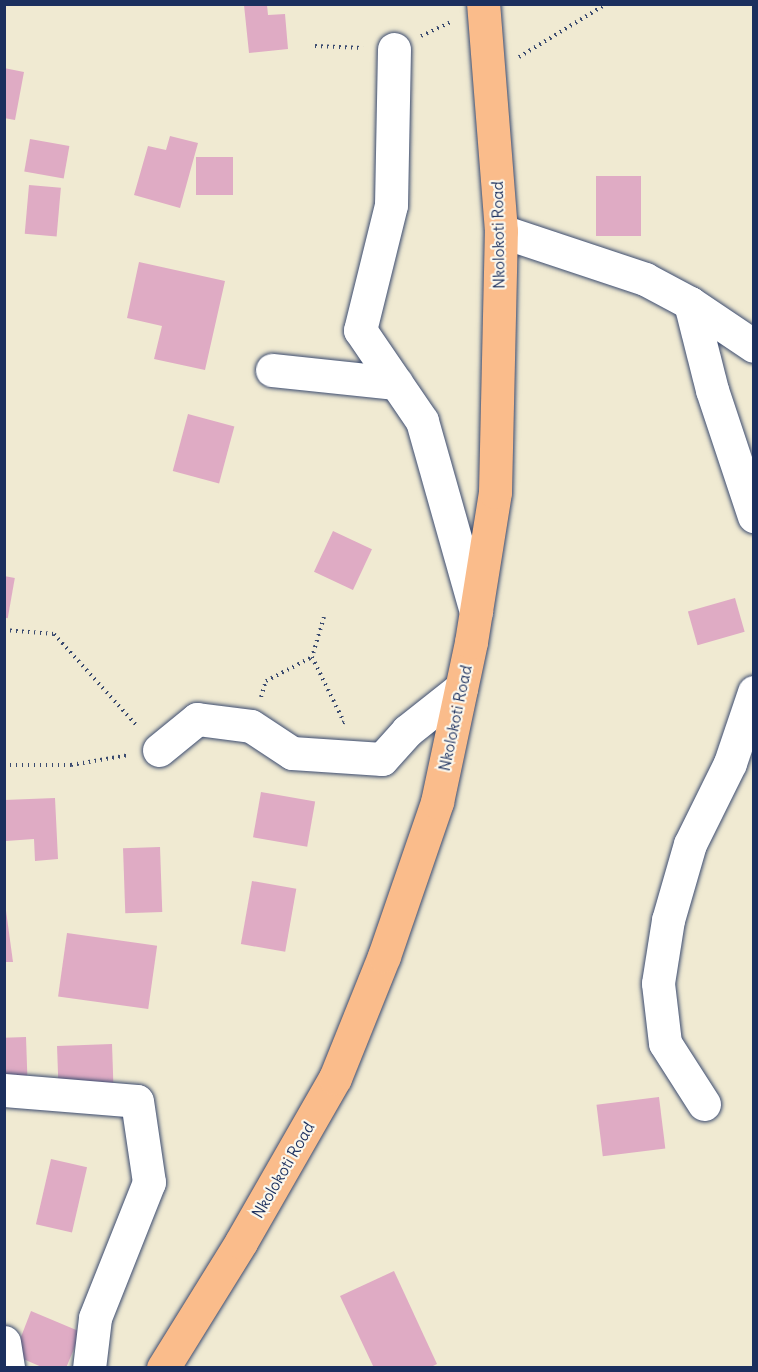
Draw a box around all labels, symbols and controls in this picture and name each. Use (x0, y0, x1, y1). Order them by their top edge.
street label: Nkolokoti Road (487, 181, 509, 289)
street label: Nkolokoti Road (434, 663, 476, 773)
street label: Nkolokoti Road (248, 1119, 318, 1221)

